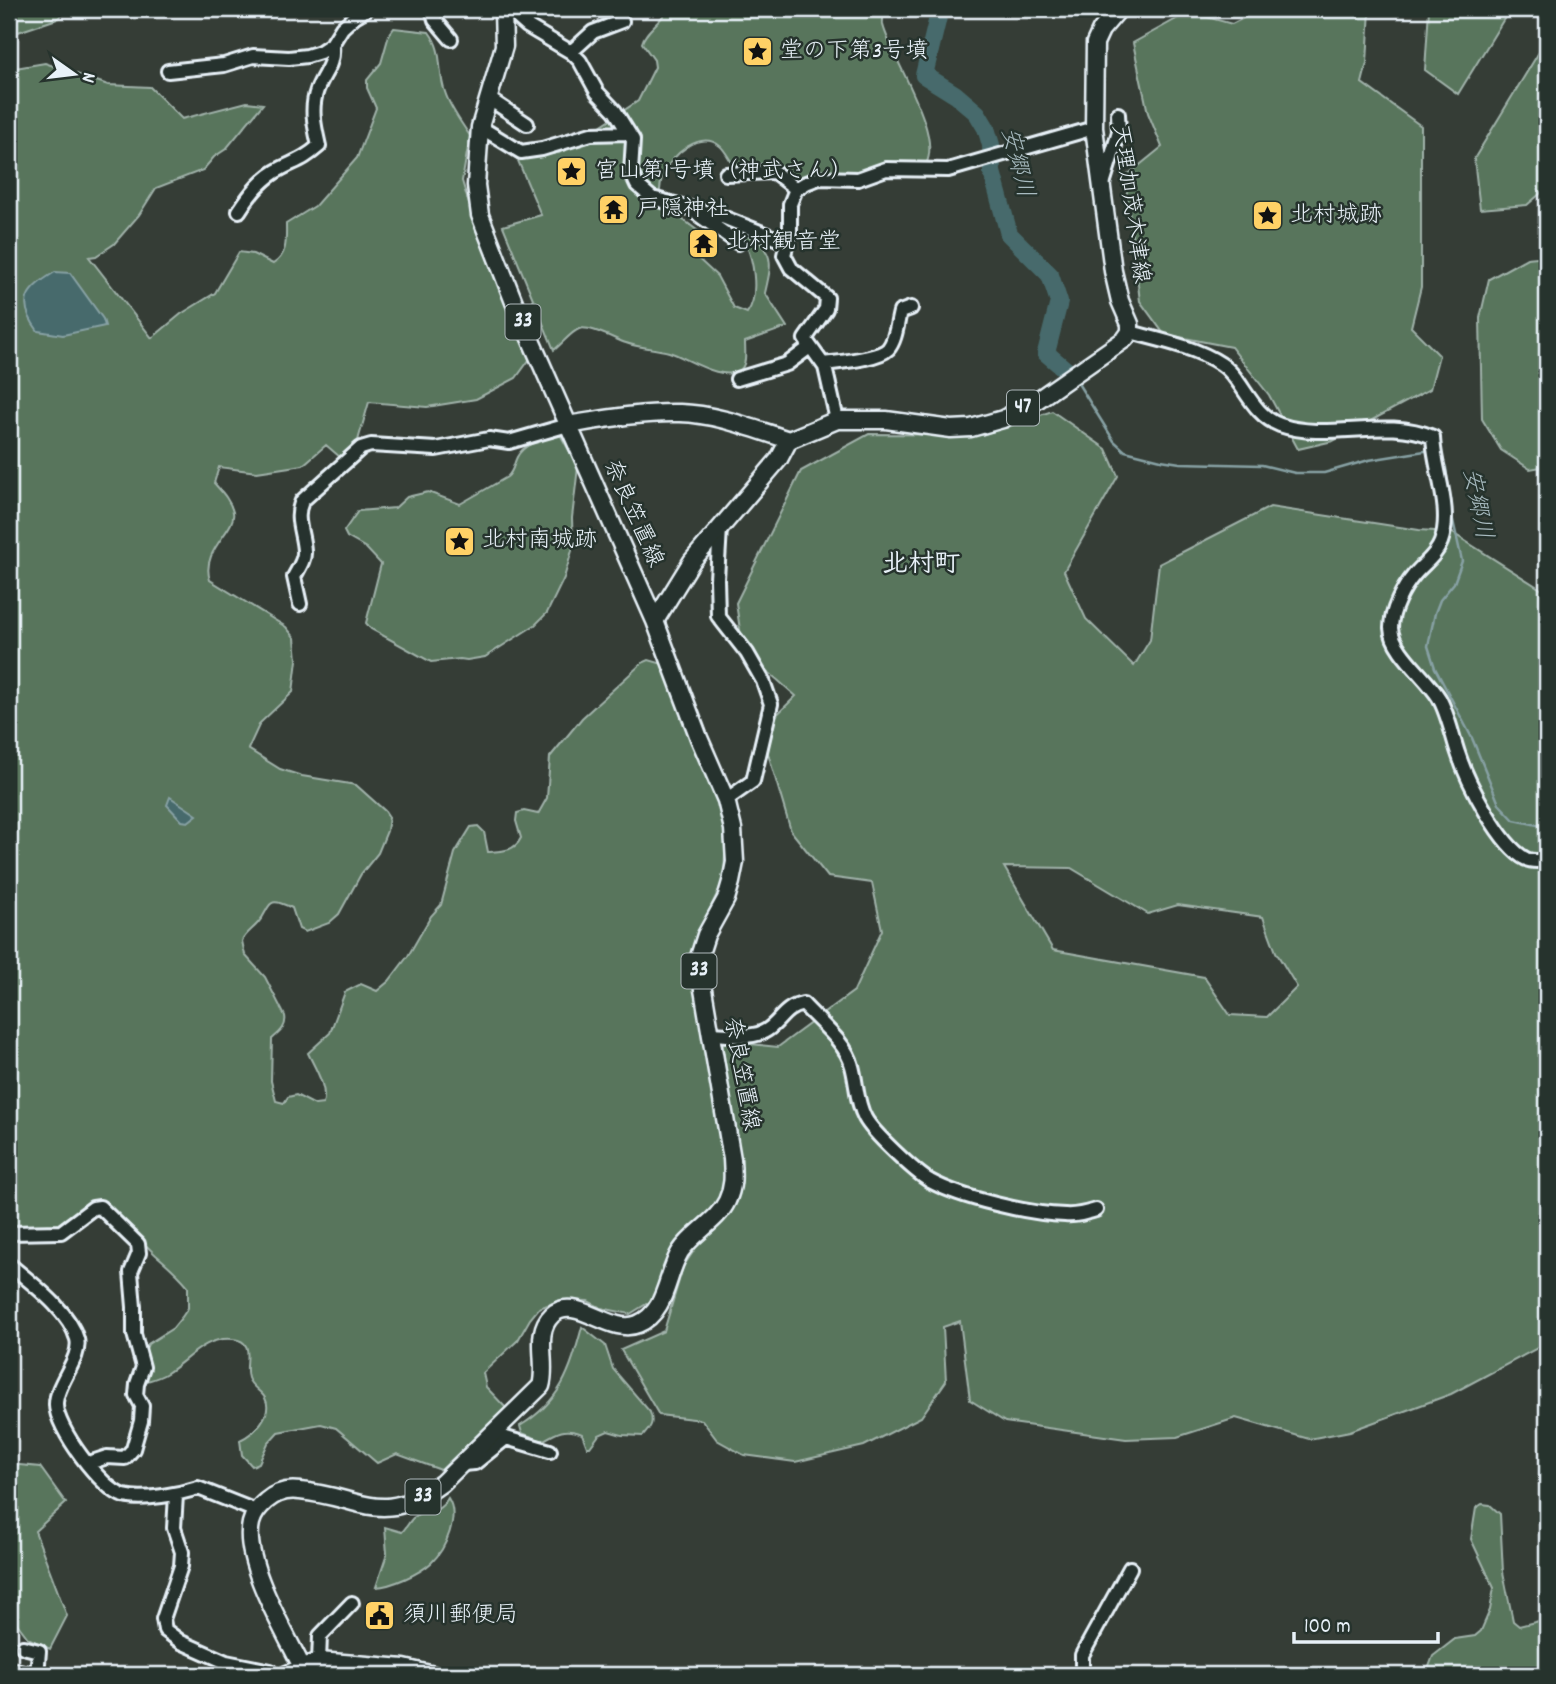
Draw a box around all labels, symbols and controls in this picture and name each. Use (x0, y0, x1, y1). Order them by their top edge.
place icon: 堂の下第3号墳 (740, 35, 774, 69)
place label: 堂の下第3号墳 (780, 36, 928, 69)
north arrow (38, 38, 108, 108)
text: N (73, 69, 101, 85)
street label: 天理加茂木津線 (1101, 122, 1157, 286)
water label: 安郷川 (991, 124, 1041, 202)
place icon: 宮山第1号墳（神武さん） (555, 155, 589, 189)
place label: 宮山第1号墳（神武さん） (595, 156, 853, 189)
temple icon: 戸隠神社 (597, 193, 631, 227)
place label: 戸隠神社 (637, 194, 729, 227)
place icon: 北村城跡 (1250, 199, 1284, 233)
place label: 北村城跡 (1290, 200, 1382, 233)
temple icon: 北村観音堂 (686, 226, 720, 260)
place label: 北村観音堂 (726, 227, 841, 260)
road number: 33 (505, 304, 540, 340)
road number: 47 (1007, 390, 1039, 426)
street label: 奈良笠置線 (594, 455, 670, 573)
water label: 安郷川 (1452, 465, 1500, 543)
place icon: 北村南城跡 (442, 524, 476, 558)
place label: 北村南城跡 (482, 525, 597, 558)
district label: 北村町 (882, 547, 960, 584)
road number: 33 (682, 954, 716, 988)
street label: 奈良笠置線 (714, 1015, 766, 1133)
road number: 33 (406, 1480, 440, 1514)
public building icon: 須川郵便局 (363, 1599, 397, 1633)
place label: 須川郵便局 (403, 1600, 518, 1633)
scale bar (1294, 1600, 1437, 1644)
text: 100 m (1304, 1613, 1351, 1643)

